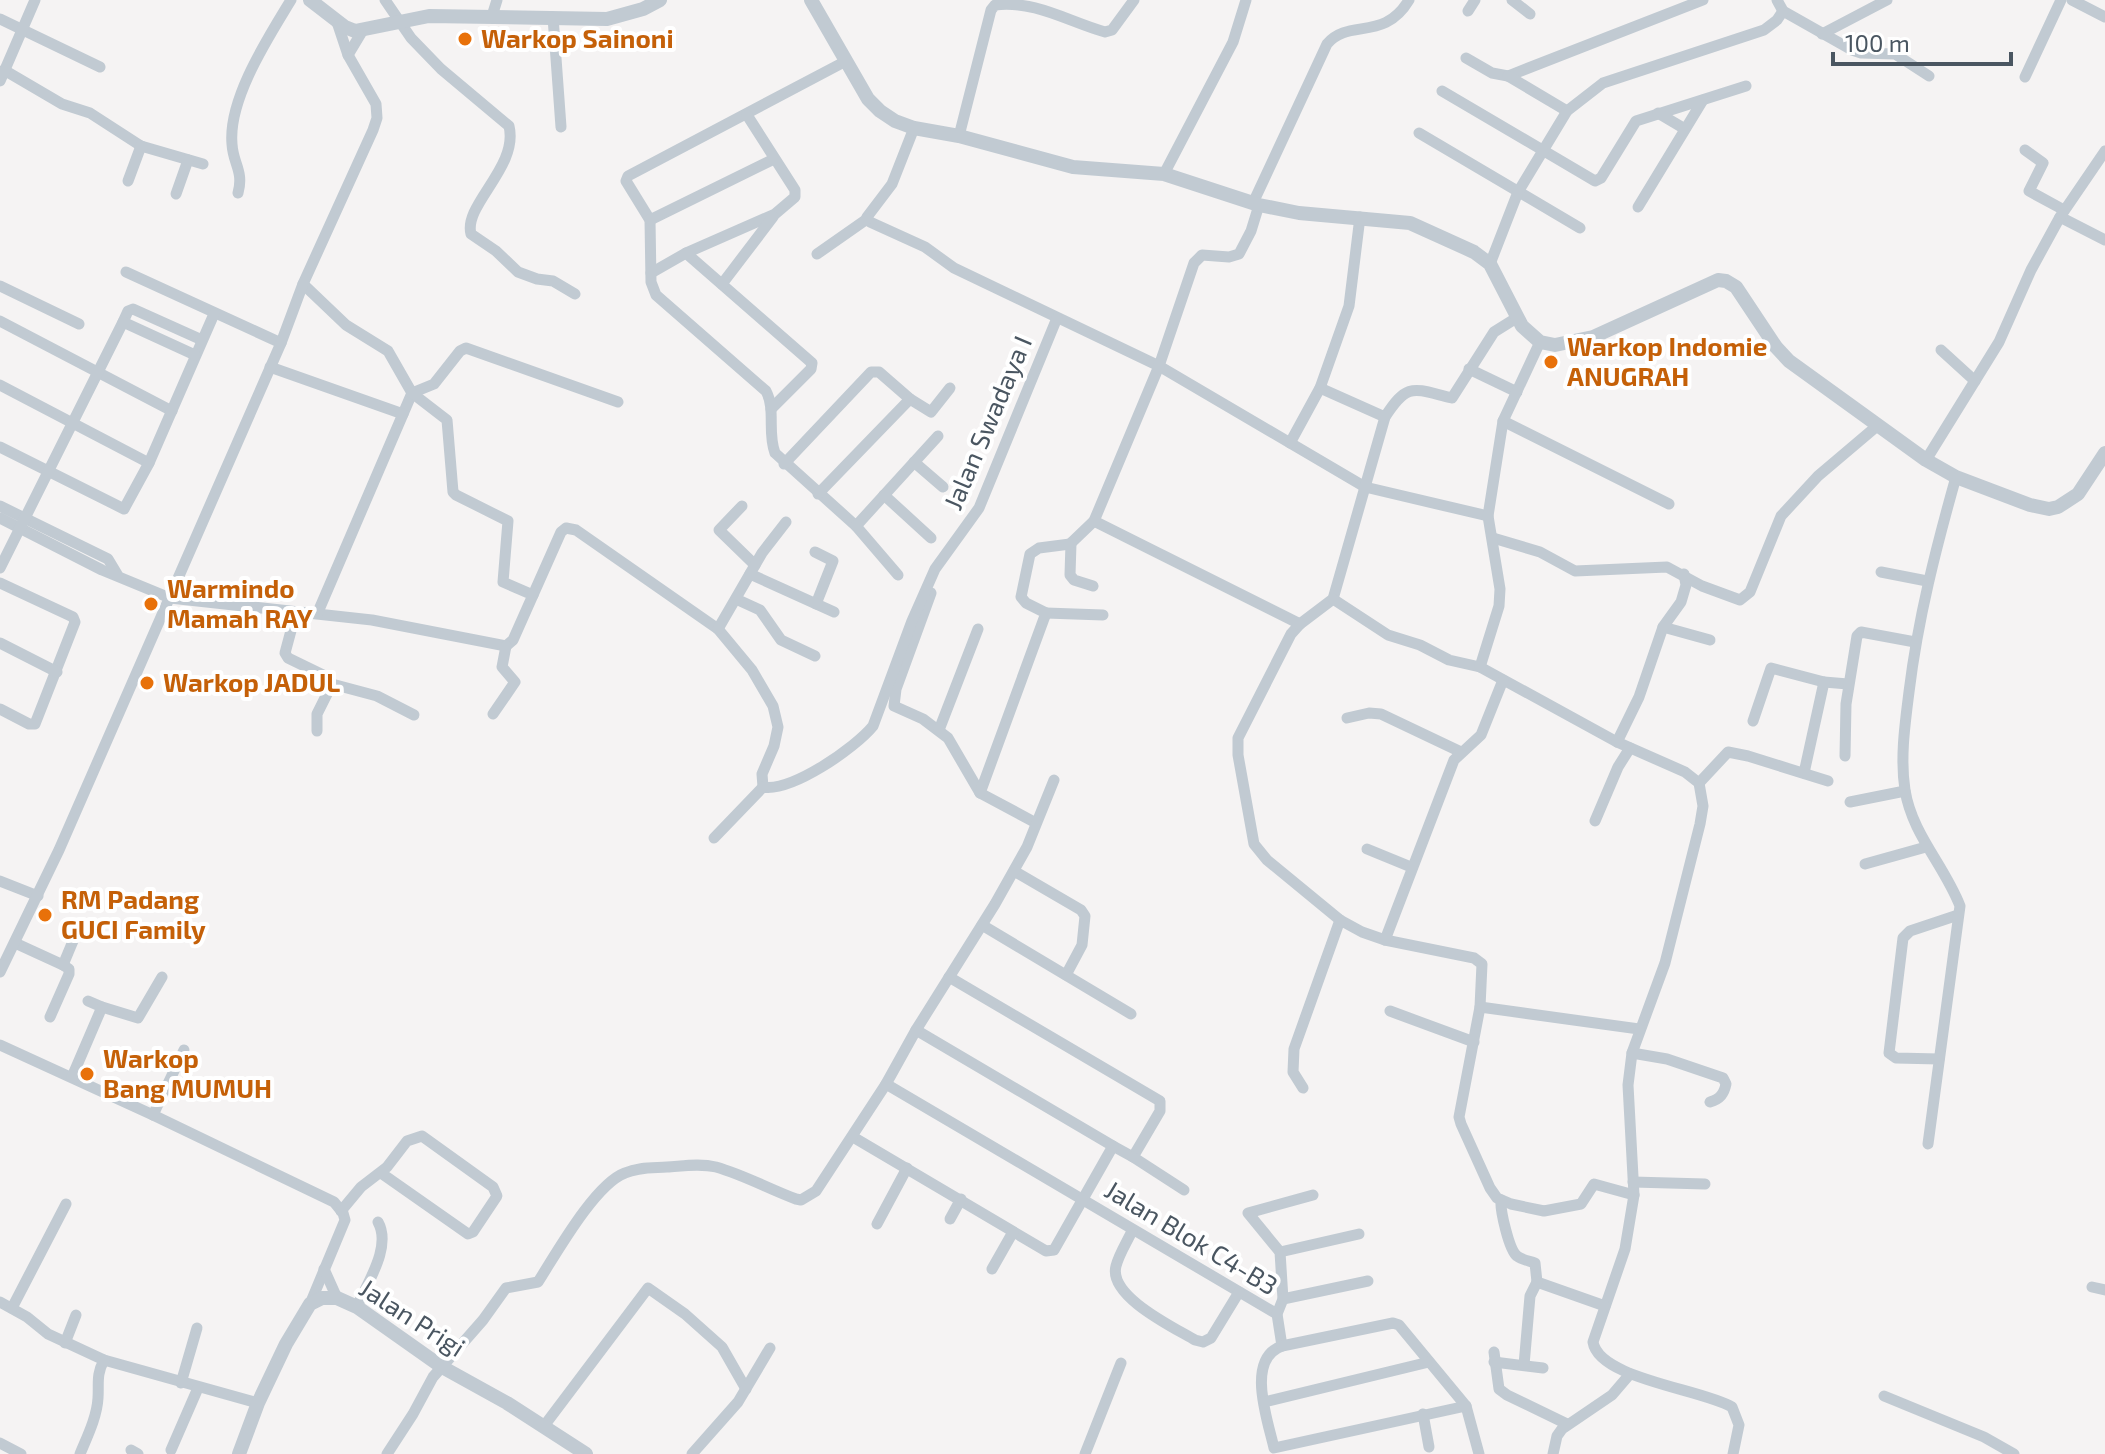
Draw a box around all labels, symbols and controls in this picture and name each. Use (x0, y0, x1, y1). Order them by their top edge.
scale bar (1833, 16, 2011, 66)
place label: Warkop Sainoni (481, 22, 674, 53)
text: 100 m (1845, 28, 1910, 57)
marker: Warkop Sainoni (456, 30, 474, 48)
place label: Warkop Indomie ANUGRAH (1567, 330, 1767, 391)
street label: Jalan Swadaya I (936, 331, 1037, 514)
marker: Warkop Indomie ANUGRAH (1542, 353, 1560, 371)
place label: Warmindo Mamah RAY (167, 572, 313, 633)
marker: Warmindo Mamah RAY (142, 595, 160, 613)
place label: Warkop JADUL (163, 666, 340, 697)
marker: Warkop JADUL (138, 674, 156, 692)
place label: RM Padang GUCI Family (61, 883, 206, 945)
marker: RM Padang GUCI Family (36, 906, 54, 924)
place label: Warkop Bang MUMUH (103, 1042, 272, 1103)
marker: Warkop Bang MUMUH (78, 1065, 96, 1083)
street label: Jalan Blok C4-B3 (1100, 1173, 1284, 1300)
street label: Jalan Prigi (354, 1271, 471, 1362)

